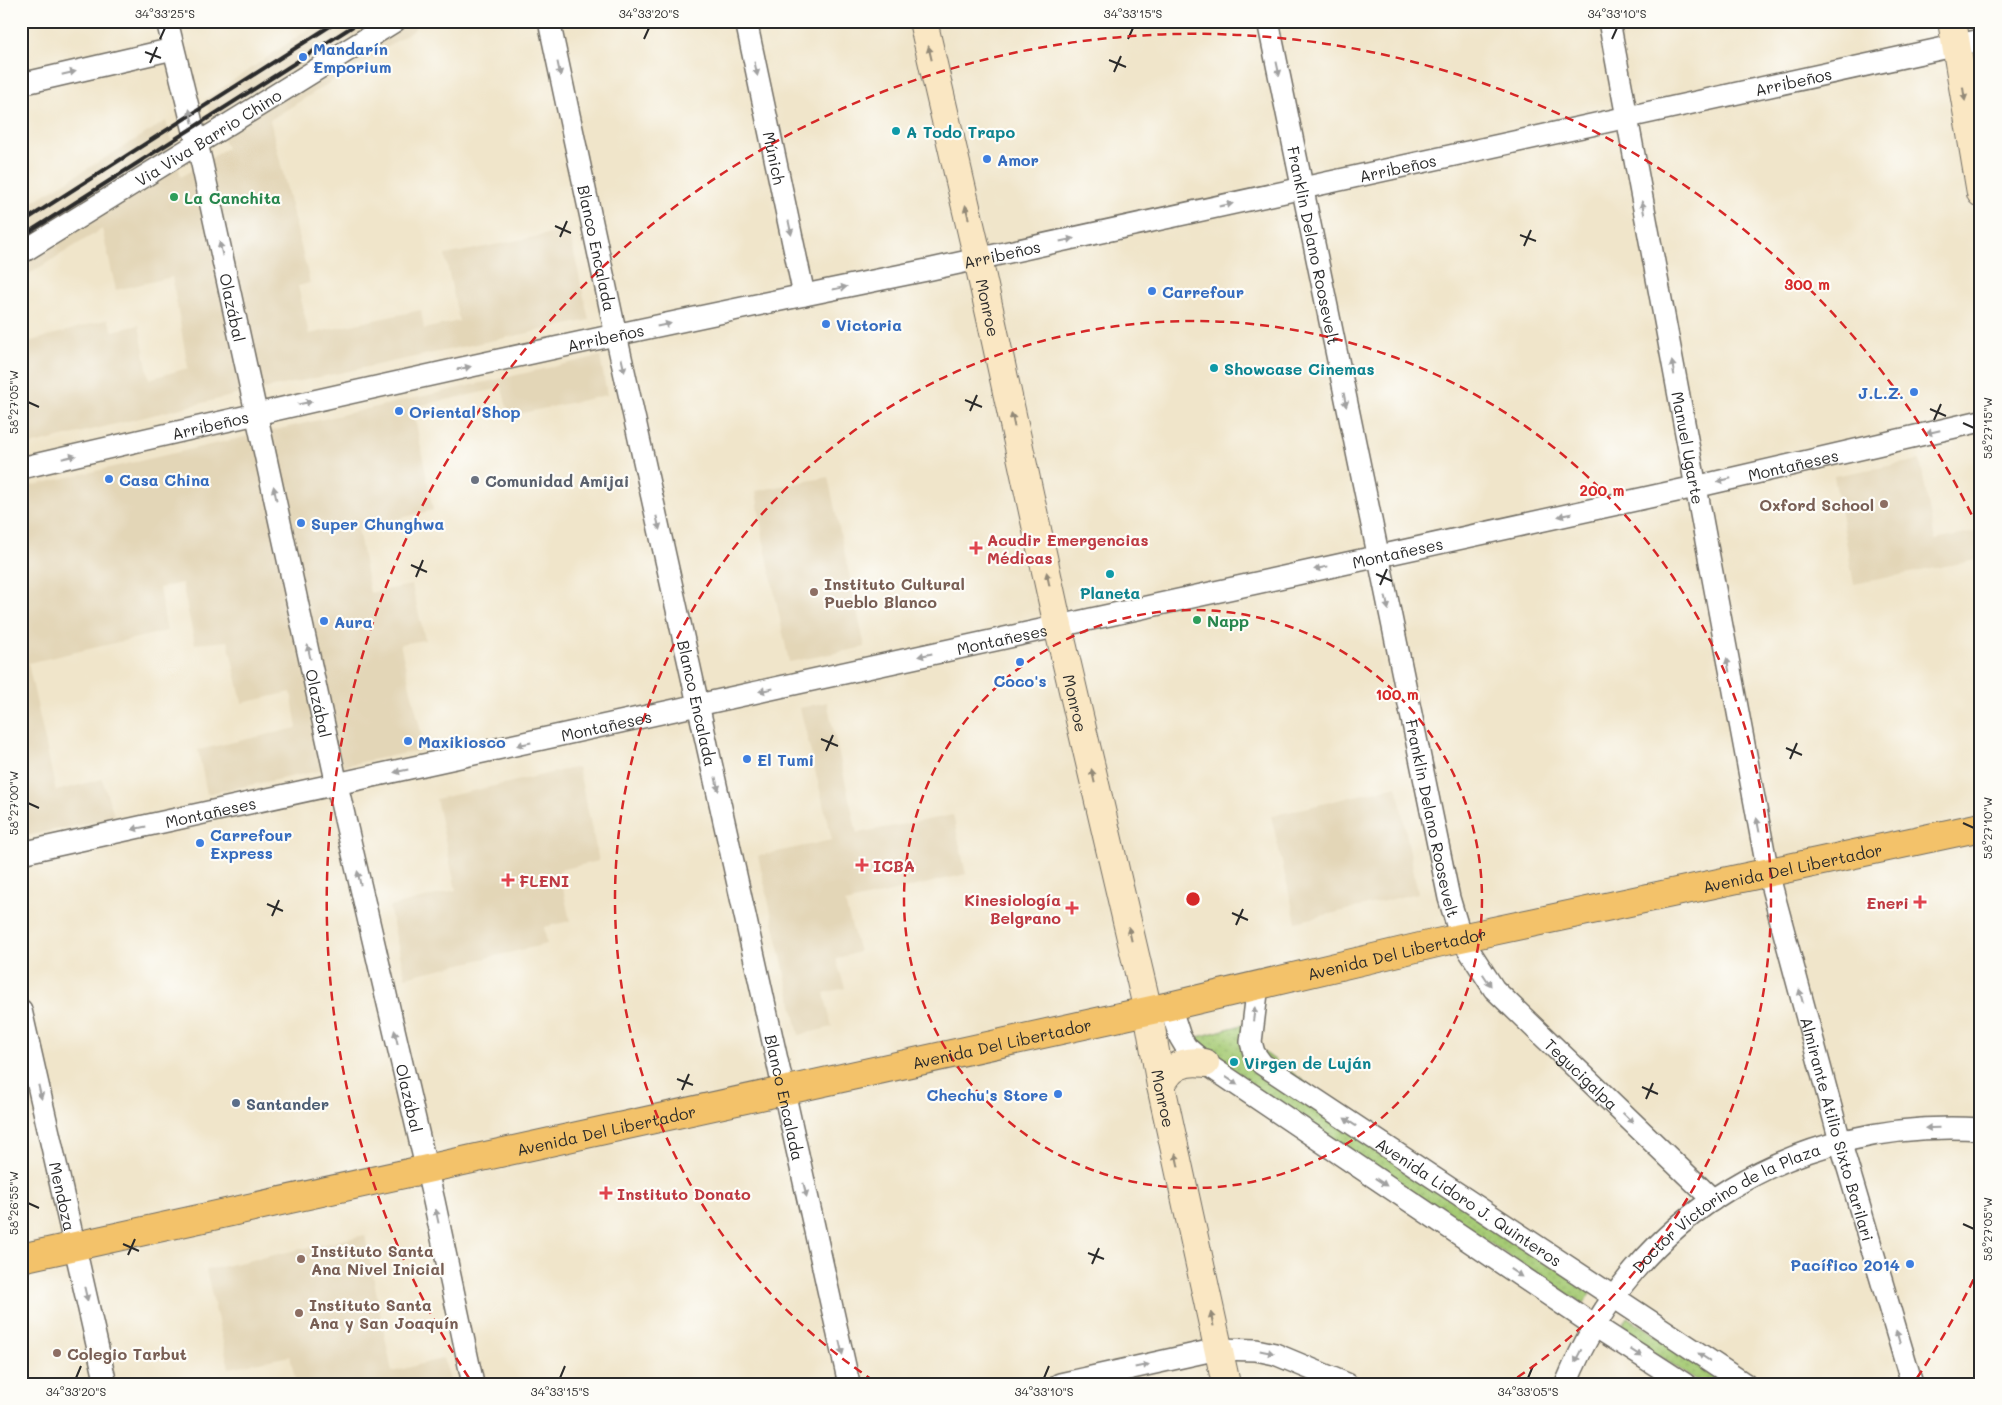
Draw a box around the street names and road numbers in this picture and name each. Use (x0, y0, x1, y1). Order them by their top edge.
street label: Arribeños (1753, 62, 1834, 100)
street label: Via Viva Barrio Chino (131, 84, 285, 190)
street label: Múnich (759, 129, 791, 186)
street label: Franklin Delano Roosevelt (1284, 144, 1345, 346)
street label: Arribeños (1357, 149, 1438, 186)
street label: Blanco Encalada (574, 183, 621, 313)
street label: Arribeños (961, 235, 1042, 272)
street label: Olazábal (216, 271, 251, 344)
street label: Monroe (972, 277, 1005, 338)
street label: Arribeños (565, 318, 646, 355)
street label: Manuel Ugarte (1668, 389, 1709, 506)
street label: Arribeños (170, 406, 251, 443)
street label: Montañeses (1746, 444, 1840, 485)
street label: Montañeses (1350, 532, 1445, 572)
street label: Montañeses (954, 618, 1049, 659)
street label: Blanco Encalada (674, 638, 722, 768)
street label: Olazábal (302, 667, 337, 740)
street label: Monroe (1059, 672, 1093, 734)
street label: Montañeses (559, 705, 654, 745)
street label: Franklin Delano Roosevelt (1402, 717, 1465, 920)
street label: Montañeses (163, 791, 258, 832)
street label: Avenida Del Libertador (1701, 838, 1884, 897)
street label: Avenida Del Libertador (1305, 922, 1488, 984)
street label: Avenida Del Libertador (910, 1013, 1093, 1073)
street label: Almirante Atilio Sixto Barilari (1797, 1014, 1880, 1243)
street label: Blanco Encalada (761, 1032, 810, 1162)
street label: Tegucigalpa (1541, 1033, 1623, 1114)
street label: Olazábal (392, 1062, 428, 1134)
street label: Monroe (1148, 1068, 1180, 1129)
street label: Avenida Del Libertador (514, 1100, 698, 1160)
street label: Avenida Lidoro J. Quinteros (1372, 1132, 1566, 1270)
street label: Doctor Victorino de la Plaza (1627, 1138, 1823, 1277)
street label: Mendoza (45, 1160, 81, 1233)

